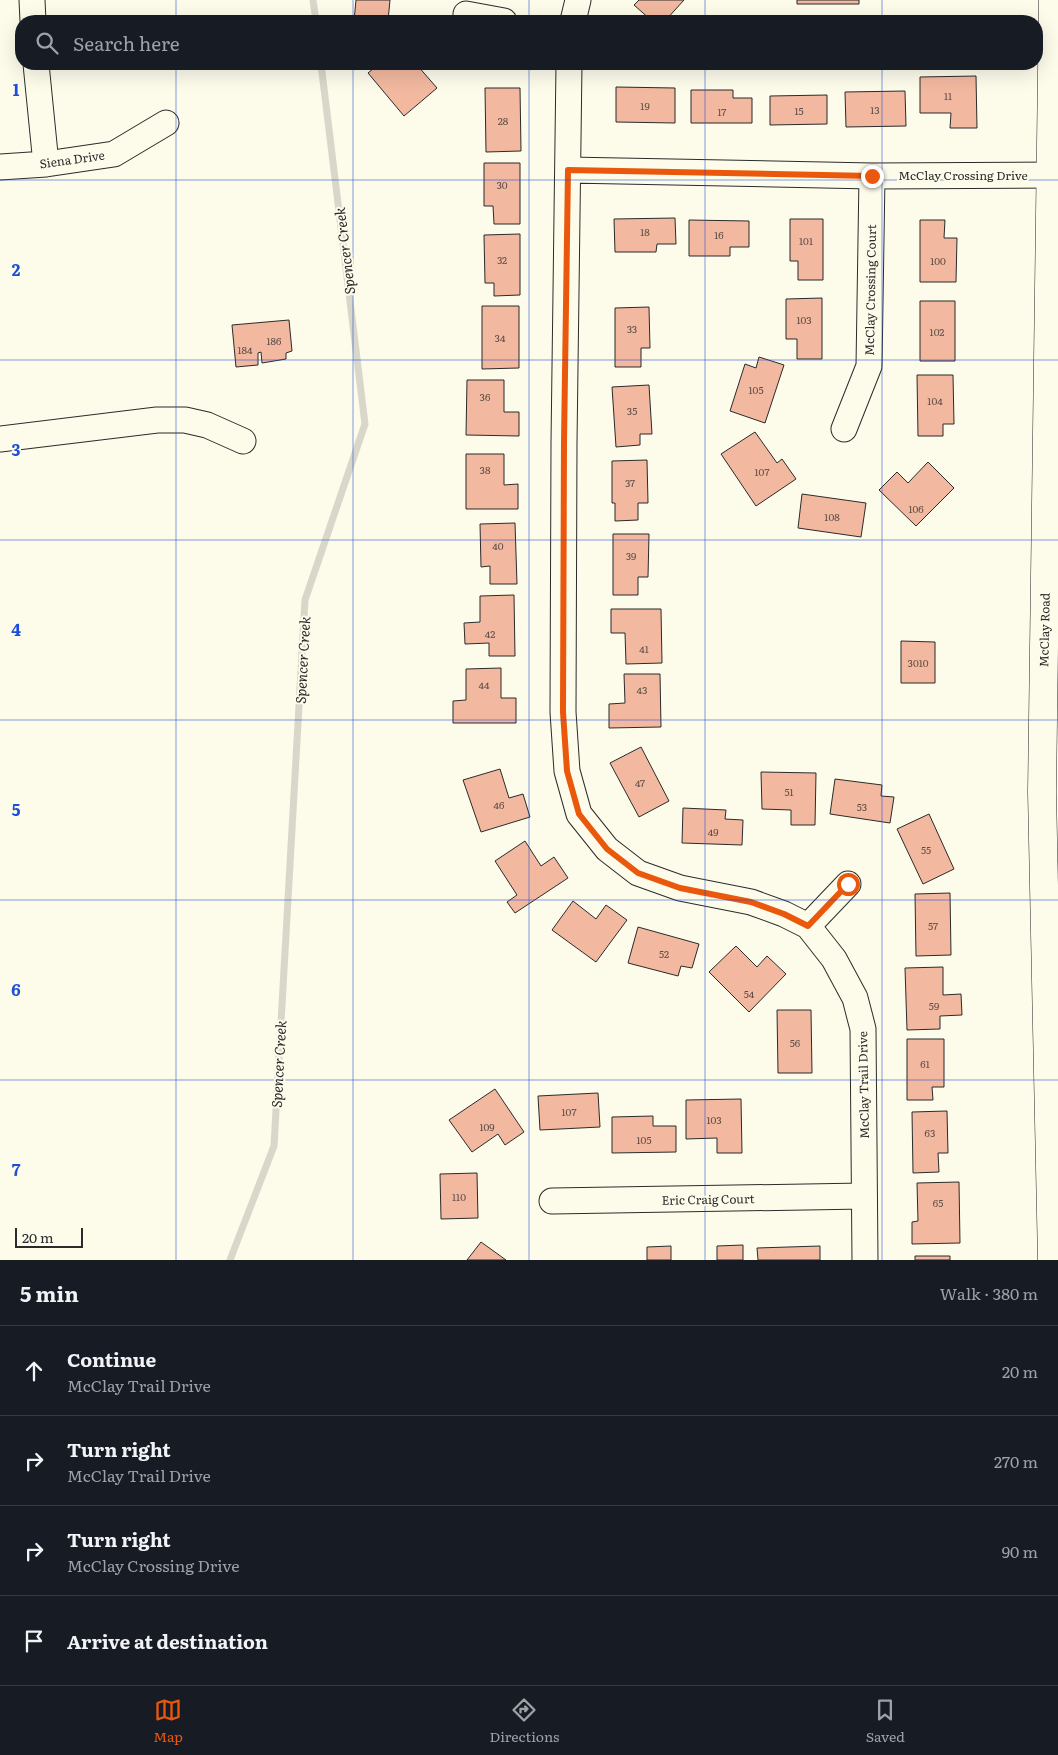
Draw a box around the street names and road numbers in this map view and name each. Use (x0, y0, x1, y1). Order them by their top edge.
street label: Siena Drive (38, 146, 106, 172)
street label: McClay Crossing Drive (898, 166, 1028, 184)
street label: McClay Crossing Court (860, 224, 880, 356)
street label: McClay Road (1034, 592, 1054, 667)
street label: McClay Trail Drive (853, 1031, 873, 1139)
street label: Eric Craig Court (661, 1189, 755, 1209)

